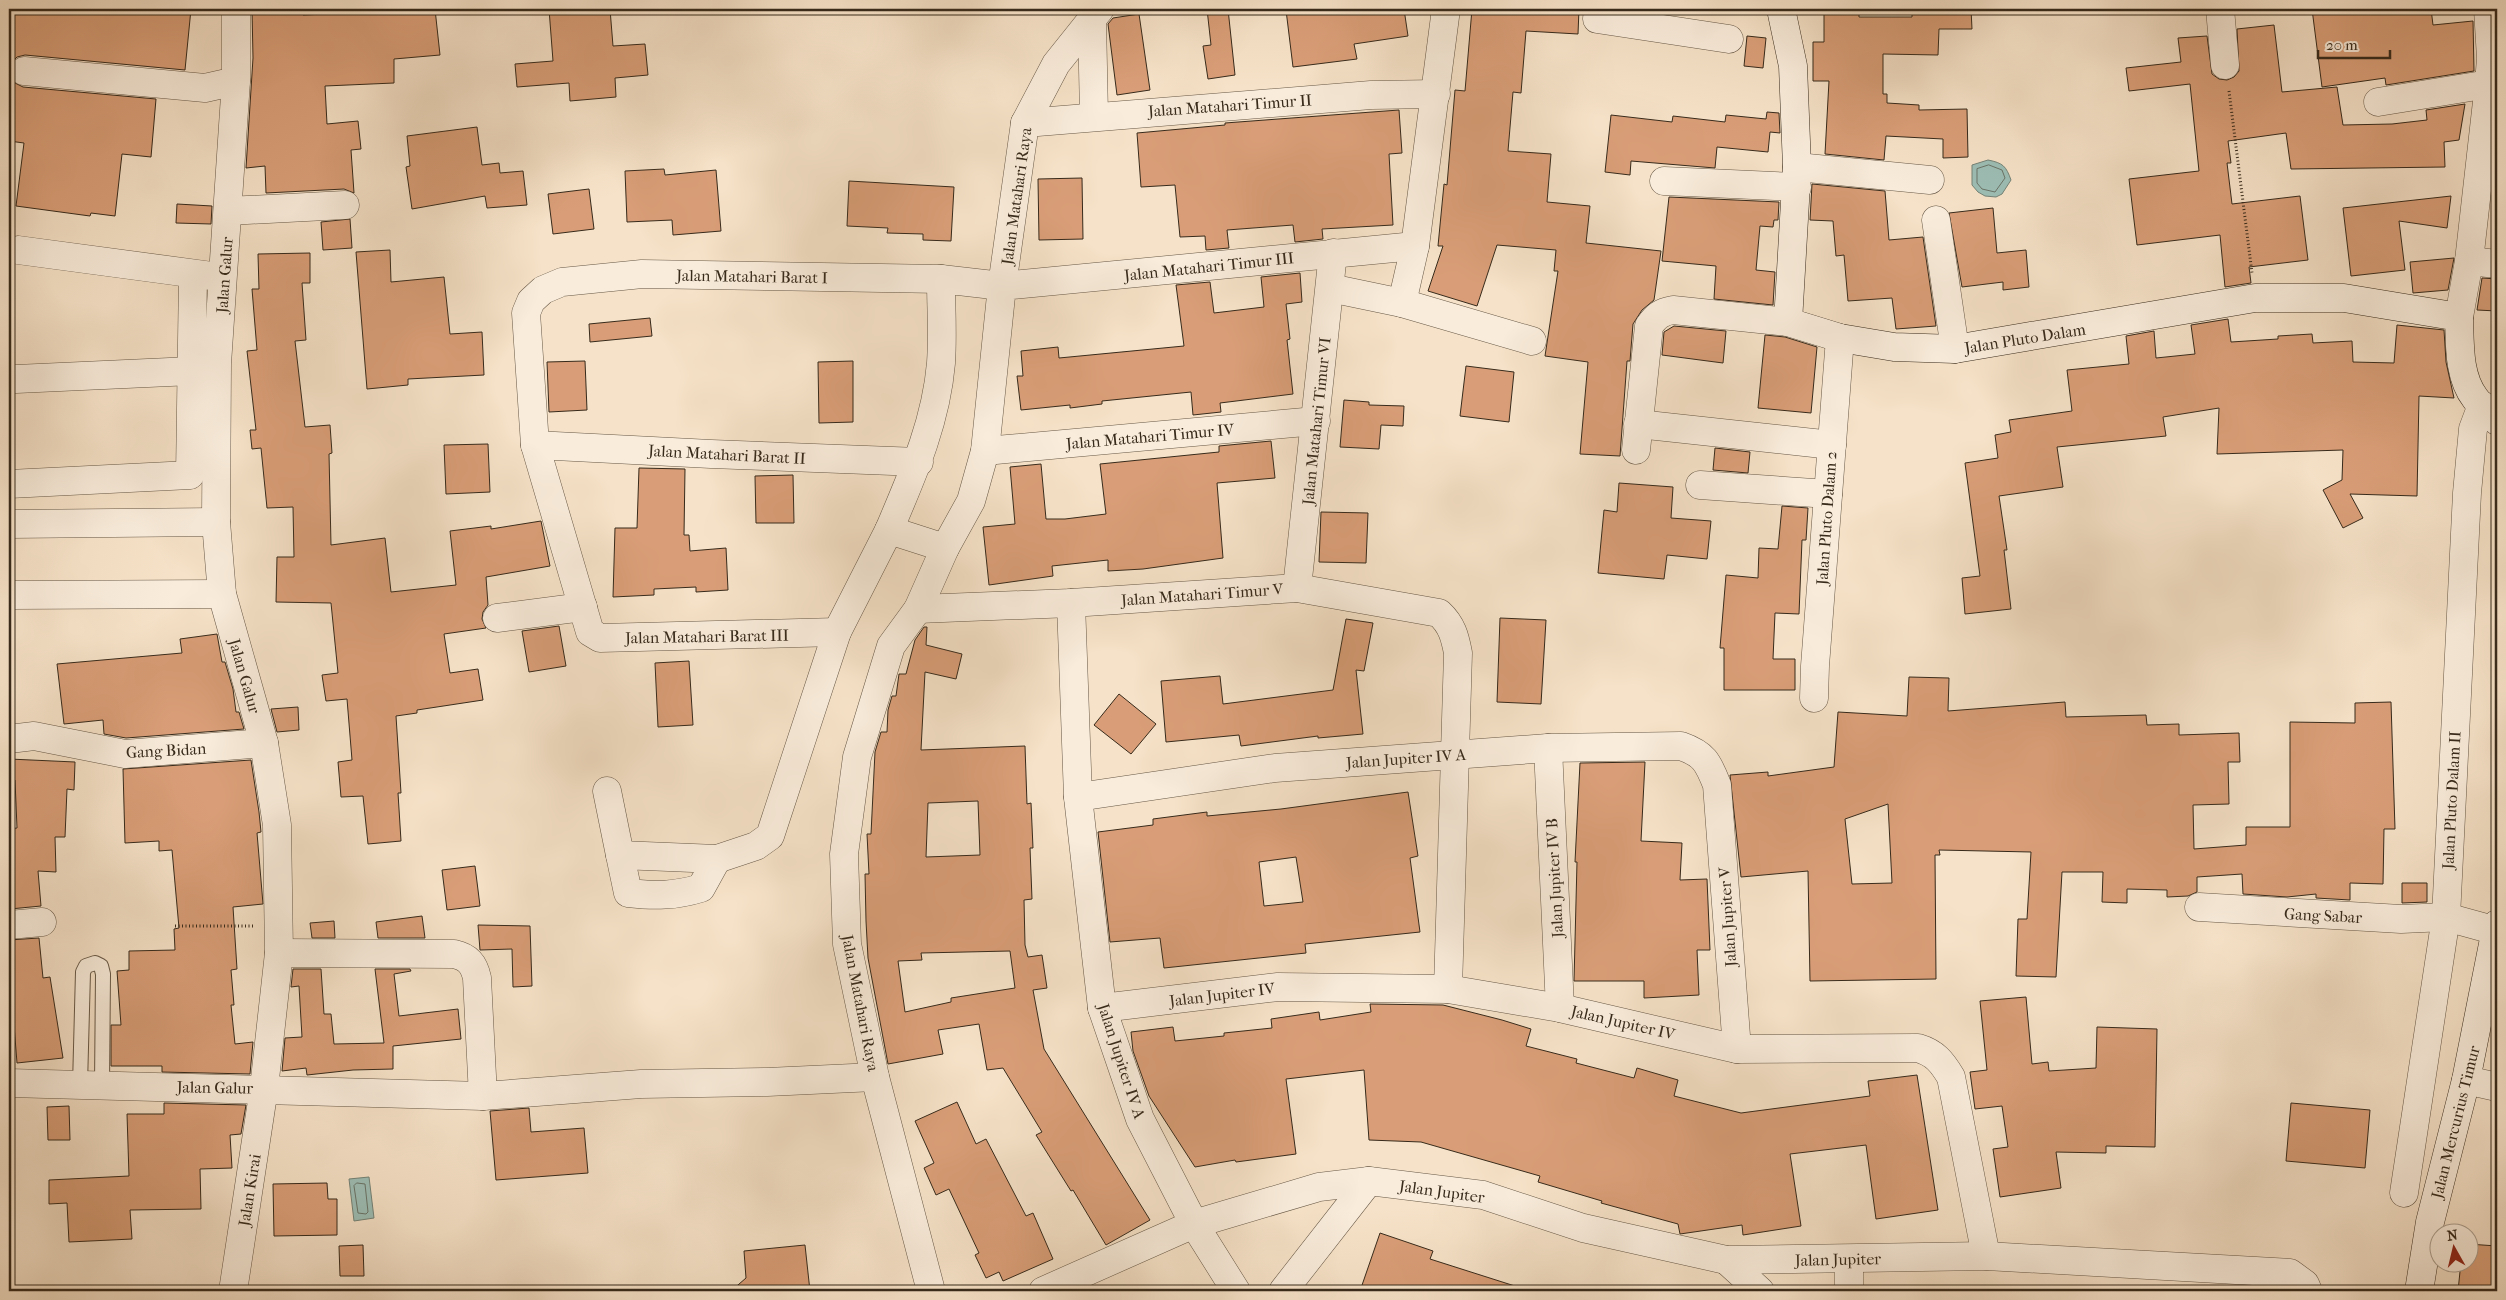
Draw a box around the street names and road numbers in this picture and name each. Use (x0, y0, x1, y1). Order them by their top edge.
street label: Jalan Matahari Timur II (1145, 90, 1313, 121)
street label: Jalan Matahari Raya (997, 125, 1036, 268)
street label: Jalan Galur (212, 236, 237, 316)
street label: Jalan Matahari Timur III (1121, 248, 1295, 285)
street label: Jalan Matahari Barat I (674, 266, 828, 287)
street label: Jalan Pluto Dalam (1961, 319, 2088, 358)
street label: Jalan Matahari Timur VI (1298, 336, 1335, 508)
street label: Jalan Matahari Timur IV (1063, 420, 1235, 453)
street label: Jalan Matahari Barat II (646, 441, 806, 468)
street label: Jalan Pluto Dalam 2 (1812, 450, 1841, 588)
street label: Jalan Matahari Timur V (1118, 579, 1284, 610)
street label: Jalan Matahari Barat III (623, 626, 789, 647)
street label: Jalan Galur (224, 635, 264, 716)
street label: Jalan Pluto Dalam II (2438, 730, 2465, 872)
street label: Gang Bidan (125, 739, 207, 762)
street label: Jalan Jupiter IV A (1344, 745, 1467, 772)
street label: Jalan Jupiter IV B (1542, 818, 1567, 940)
street label: Jalan Jupiter V (1714, 866, 1741, 969)
street label: Gang Sabar (2283, 904, 2363, 927)
street label: Jalan Matahari Raya (838, 931, 883, 1074)
street label: Jalan Jupiter IV (1166, 979, 1276, 1011)
street label: Jalan Jupiter IV A (1093, 999, 1149, 1122)
street label: Jalan Jupiter IV (1567, 1001, 1677, 1044)
street label: Jalan Mercurius Timur (2427, 1044, 2484, 1202)
street label: Jalan Galur (175, 1077, 254, 1098)
street label: Jalan Kirai (234, 1152, 265, 1230)
street label: Jalan Jupiter (1396, 1176, 1486, 1207)
street label: Jalan Jupiter (1793, 1249, 1881, 1270)

